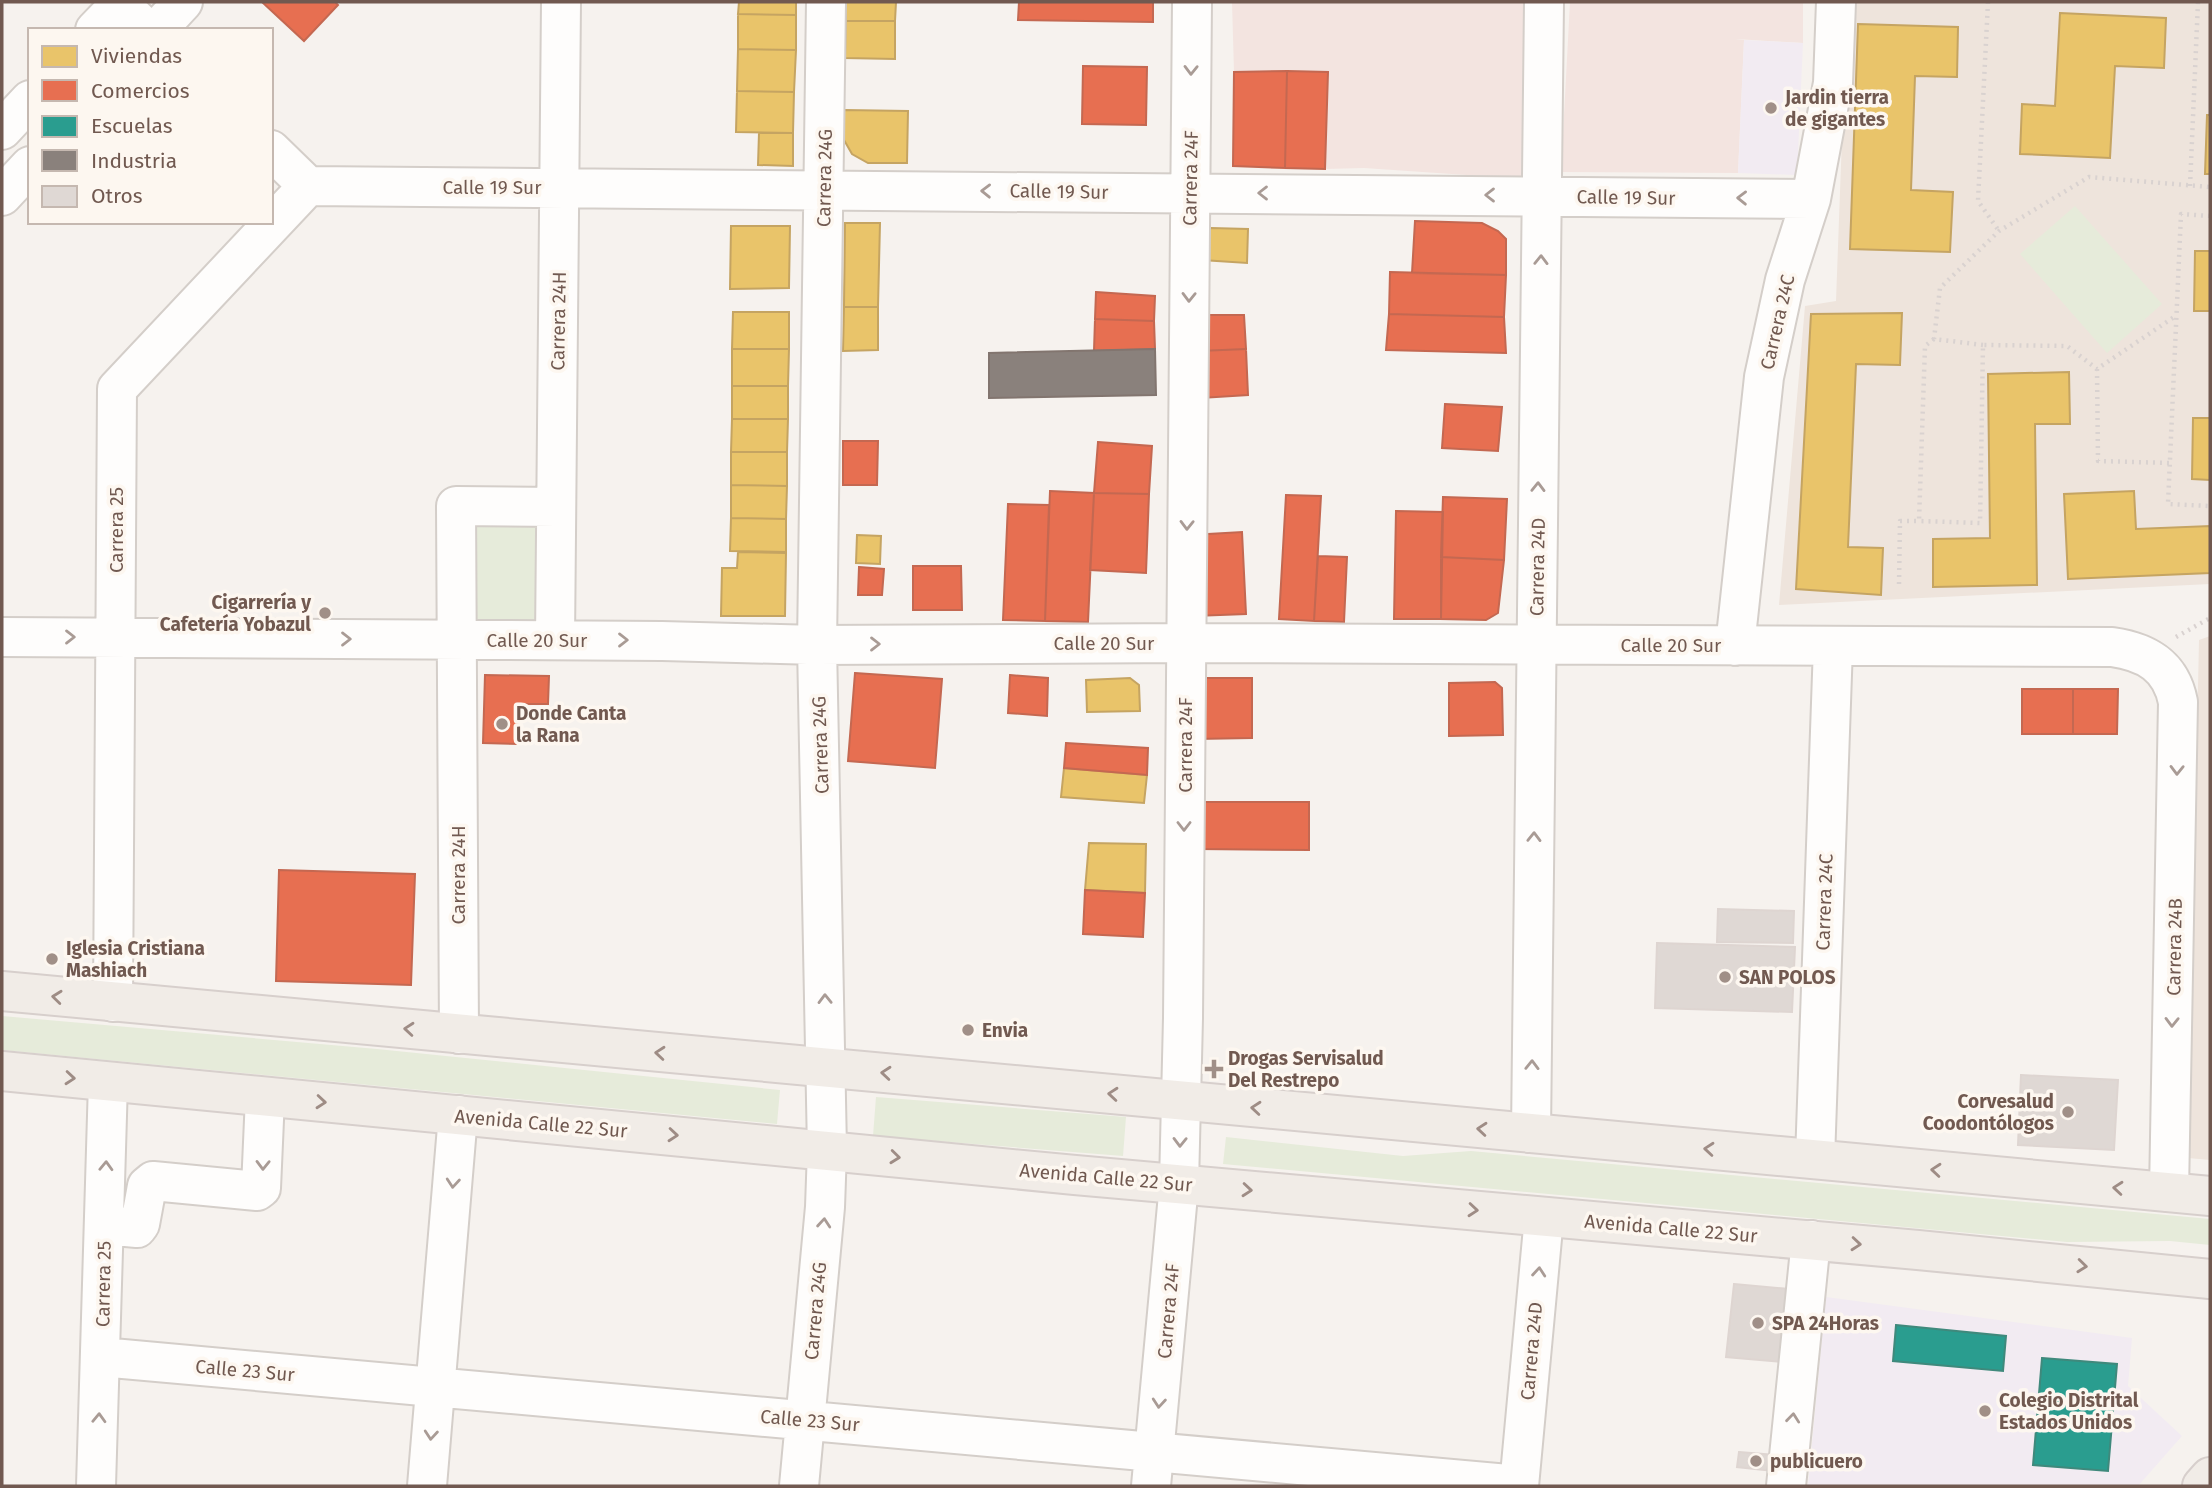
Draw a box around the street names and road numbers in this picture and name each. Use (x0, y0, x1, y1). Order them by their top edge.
street label: Carrera 24G (812, 129, 837, 227)
street label: Carrera 24F (1178, 130, 1203, 226)
street label: Calle 19 Sur (442, 176, 542, 199)
street label: Calle 19 Sur (1009, 179, 1109, 204)
street label: Calle 19 Sur (1576, 185, 1676, 210)
street label: Carrera 24H (546, 271, 571, 371)
street label: Carrera 24C (1755, 272, 1800, 372)
street label: Carrera 25 (105, 487, 128, 573)
street label: Carrera 24D (1525, 518, 1550, 616)
street label: Calle 20 Sur (487, 629, 588, 652)
street label: Calle 20 Sur (1054, 632, 1155, 655)
street label: Calle 20 Sur (1621, 634, 1722, 657)
street label: Carrera 24G (807, 695, 834, 794)
street label: Carrera 24F (1174, 697, 1197, 793)
street label: Carrera 24H (447, 825, 470, 925)
street label: Carrera 24C (1811, 853, 1838, 951)
street label: Carrera 24B (2162, 898, 2187, 996)
street label: Avenida Calle 22 Sur (454, 1104, 629, 1143)
street label: Avenida Calle 22 Sur (1019, 1158, 1194, 1197)
street label: Avenida Calle 22 Sur (1584, 1209, 1759, 1248)
street label: Carrera 25 (91, 1241, 116, 1327)
street label: Carrera 24G (800, 1261, 831, 1361)
street label: Carrera 24F (1153, 1262, 1184, 1360)
street label: Carrera 24D (1516, 1301, 1547, 1401)
street label: Calle 23 Sur (194, 1355, 296, 1386)
street label: Calle 23 Sur (759, 1405, 861, 1436)

